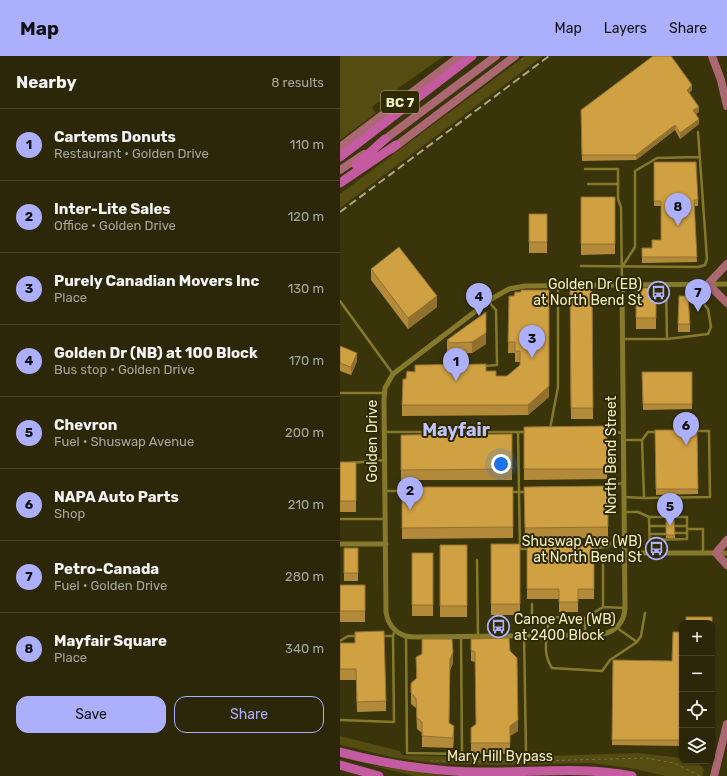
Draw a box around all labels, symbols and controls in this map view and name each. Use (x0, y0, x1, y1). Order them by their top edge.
text: Map (20, 17, 59, 40)
text: Map (555, 20, 582, 37)
text: Layers (604, 20, 647, 37)
text: Share (669, 20, 707, 37)
text: Nearby (16, 72, 77, 92)
text: 8 results (271, 75, 324, 90)
road number: BC 7 (381, 91, 419, 113)
text: Cartems Donuts (54, 128, 176, 146)
text: 1 (26, 137, 32, 152)
text: 110 m (290, 137, 324, 152)
text: Restaurant · Golden Drive (54, 146, 209, 161)
pin: 8 (665, 193, 691, 226)
text: Inter-Lite Sales (54, 200, 171, 218)
text: 2 (25, 209, 33, 224)
text: 120 m (288, 209, 324, 224)
text: Office · Golden Drive (54, 218, 176, 233)
text: Purely Canadian Movers Inc (54, 272, 259, 290)
place label: Golden Dr (EB) at North Bend St (533, 276, 643, 309)
bus stop icon: Golden Dr (EB) at North Bend St (645, 279, 671, 305)
pin: 7 (685, 279, 711, 312)
text: 3 (25, 281, 33, 296)
text: 130 m (288, 281, 324, 296)
pin: 4 (466, 283, 492, 316)
text: Place (54, 290, 87, 305)
pin: 3 (519, 325, 545, 358)
text: Golden Dr (NB) at 100 Block (54, 344, 258, 362)
pin: 1 (443, 348, 469, 381)
text: 4 (25, 353, 33, 368)
text: 170 m (289, 353, 324, 368)
text: Bus stop · Golden Drive (54, 362, 195, 377)
street label: North Bend Street (603, 395, 620, 514)
street label: Golden Drive (364, 399, 381, 482)
pin: 6 (673, 412, 699, 445)
text: Chevron (54, 416, 117, 434)
district label: Mayfair (422, 419, 490, 441)
text: 5 (25, 425, 33, 440)
text: 200 m (285, 425, 324, 440)
text: Fuel · Shuswap Avenue (54, 434, 194, 449)
your location (491, 454, 511, 474)
pin: 2 (397, 477, 423, 510)
text: NAPA Auto Parts (54, 488, 179, 506)
pin: 5 (657, 493, 683, 526)
text: 6 (25, 497, 33, 512)
text: 210 m (288, 497, 324, 512)
text: Shop (54, 506, 85, 521)
place label: Shuswap Ave (WB) at North Bend St (522, 533, 643, 566)
bus stop icon: Shuswap Ave (WB) at North Bend St (644, 536, 670, 562)
text: Petro-Canada (54, 560, 159, 578)
text: 7 (25, 569, 33, 584)
text: 280 m (285, 569, 324, 584)
text: Fuel · Golden Drive (54, 578, 167, 593)
place label: Canoe Ave (WB) at 2400 Block (514, 611, 616, 644)
bus stop icon: Canoe Ave (WB) at 2400 Block (486, 614, 512, 640)
map controls (679, 620, 715, 764)
button: + (679, 620, 715, 656)
text: Mayfair Square (54, 632, 167, 650)
text: 8 (25, 641, 33, 656)
text: 340 m (285, 641, 324, 656)
text: Place (54, 650, 87, 665)
button: − (679, 656, 715, 692)
button: locate (679, 692, 715, 728)
button: Save (16, 696, 166, 733)
button: Share (174, 696, 324, 733)
button: layers (679, 728, 715, 764)
street label: Mary Hill Bypass (447, 748, 553, 765)

